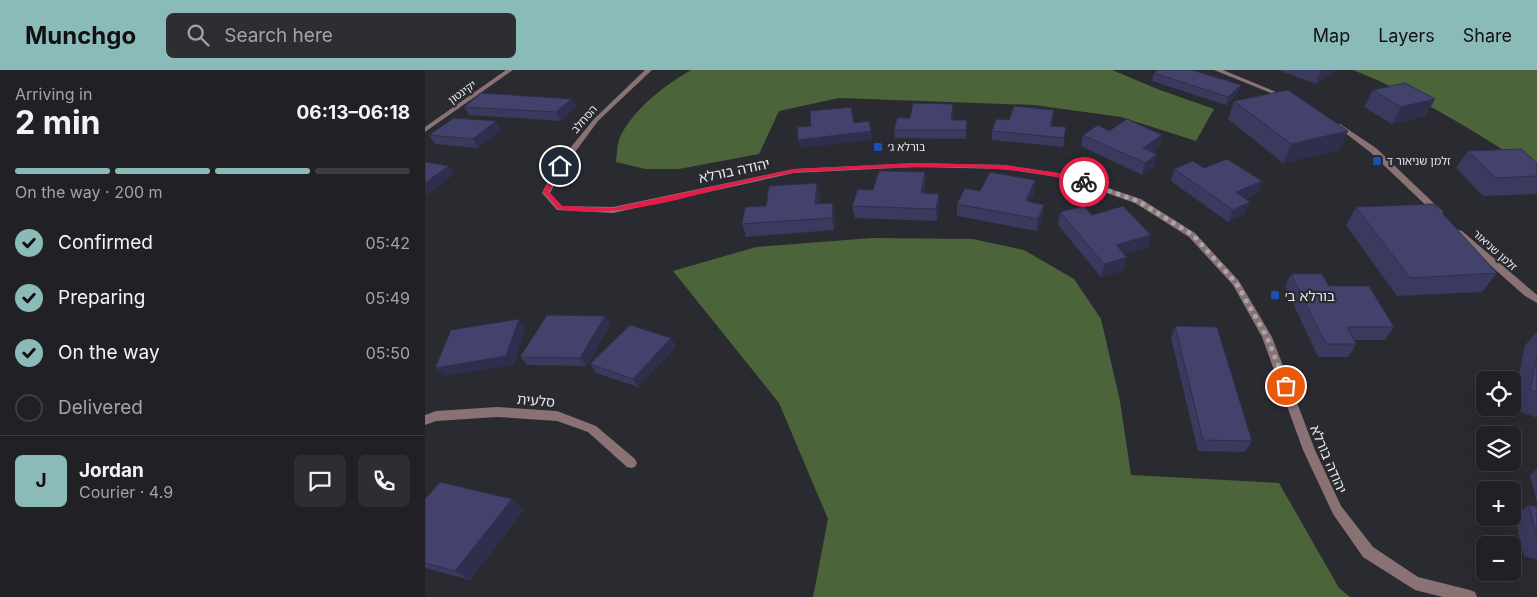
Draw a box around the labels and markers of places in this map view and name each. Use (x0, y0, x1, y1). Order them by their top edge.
place label: בורלא ג׳ (888, 140, 925, 154)
marker: בורלא ג׳ (872, 141, 884, 153)
pin (539, 145, 581, 187)
place label: זלמן שניאור ד (1387, 154, 1451, 168)
marker: זלמן שניאור ד (1371, 155, 1383, 167)
place label: בורלא ב׳ (1285, 287, 1335, 304)
marker: בורלא ב׳ (1269, 289, 1281, 301)
pin (1265, 365, 1307, 407)

